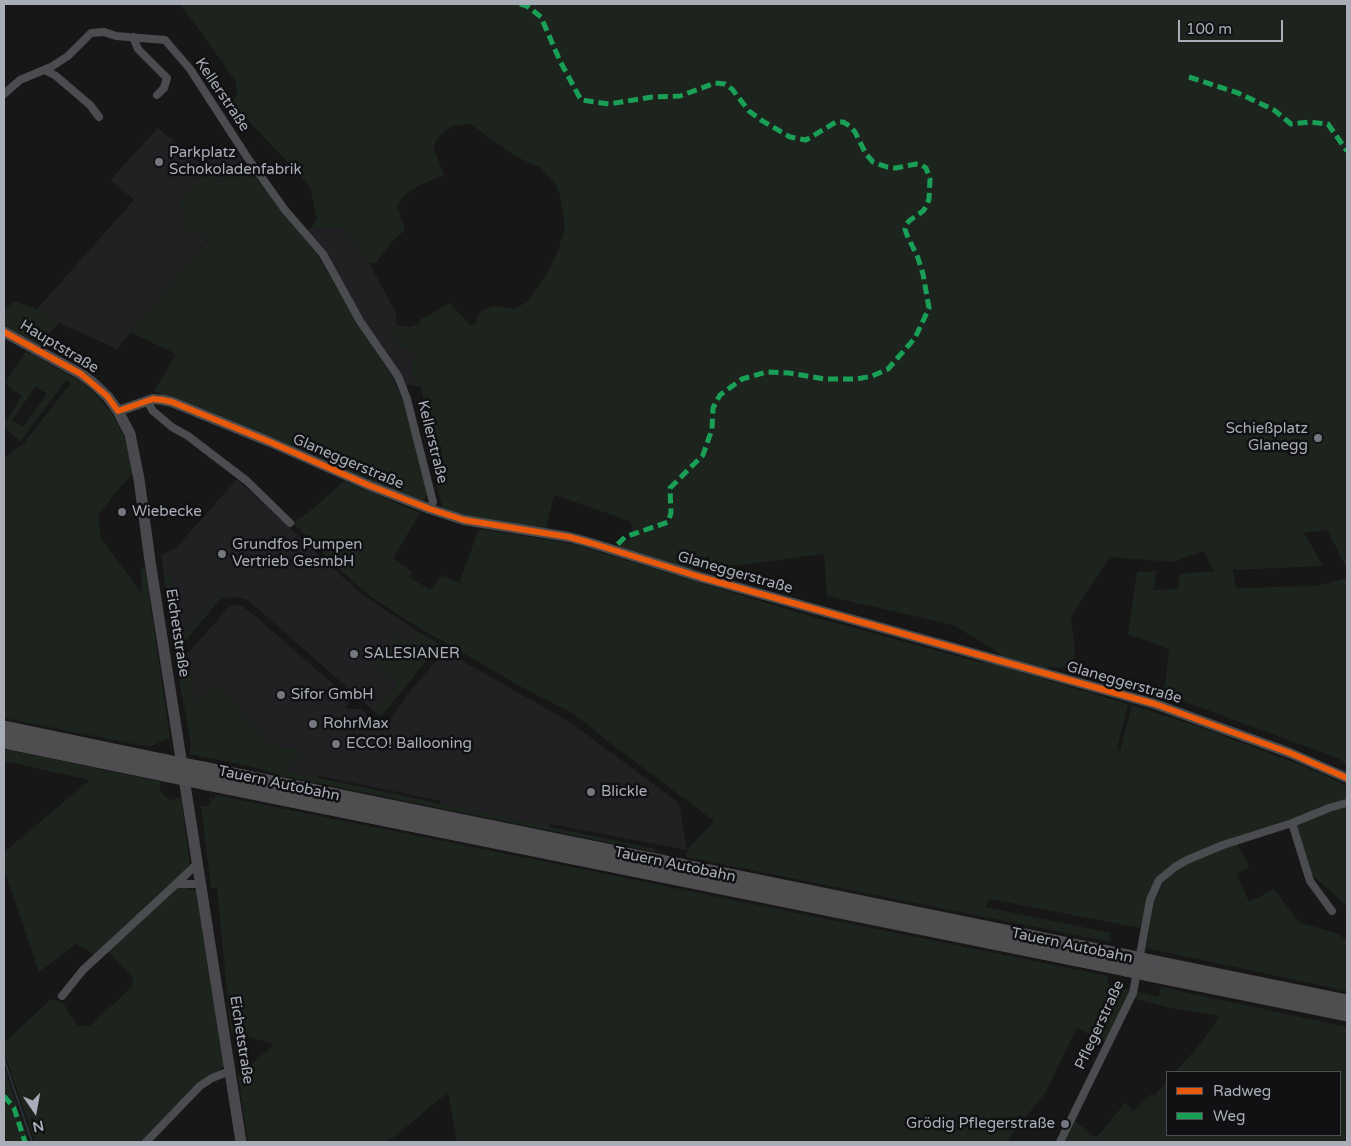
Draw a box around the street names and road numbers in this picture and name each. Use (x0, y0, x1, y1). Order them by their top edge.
street label: Kellerstraße (191, 55, 253, 135)
street label: Hauptstraße (16, 316, 102, 378)
street label: Kellerstraße (413, 399, 451, 485)
street label: Glaneggerstraße (290, 430, 406, 494)
street label: Glaneggerstraße (675, 548, 795, 598)
street label: Eichetstraße (161, 587, 193, 679)
street label: Glaneggerstraße (1064, 658, 1184, 708)
street label: Tauern Autobahn (217, 762, 341, 806)
street label: Tauern Autobahn (613, 843, 737, 887)
street label: Tauern Autobahn (1010, 924, 1134, 968)
street label: Pflegerstraße (1071, 977, 1129, 1073)
street label: Eichetstraße (225, 994, 257, 1086)

